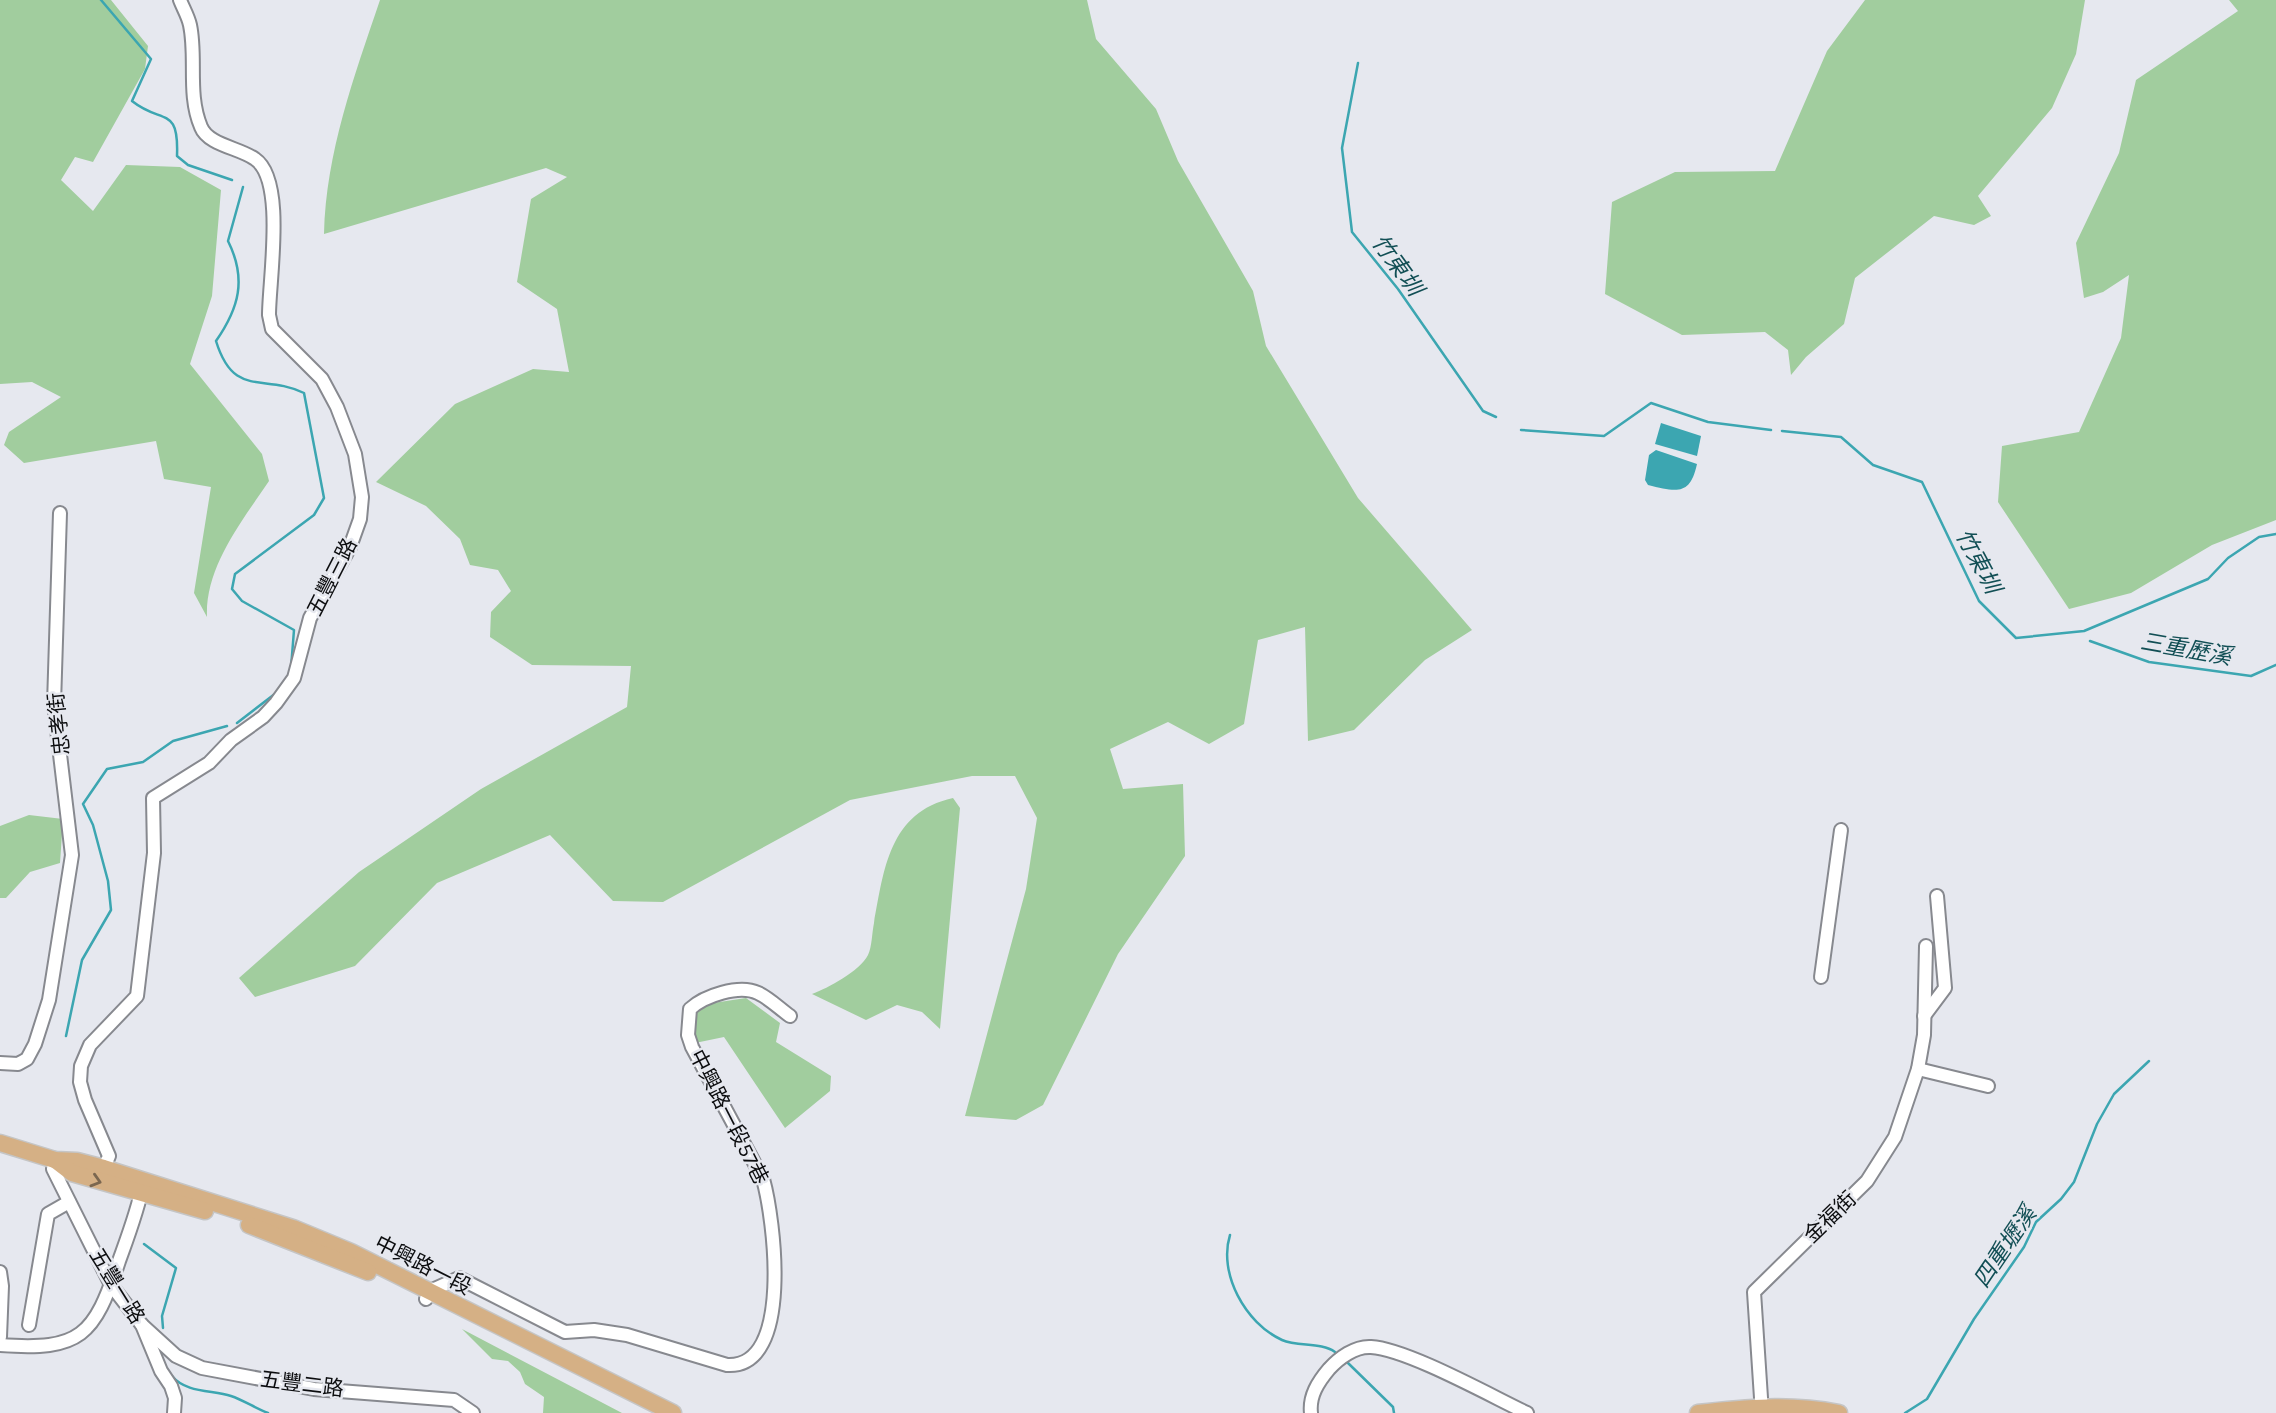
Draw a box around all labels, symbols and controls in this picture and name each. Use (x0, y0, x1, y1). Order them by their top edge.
water label: 竹東圳 (1366, 229, 1430, 303)
water label: 竹東圳 (1950, 524, 2008, 600)
street label: 五豐三路 (302, 534, 362, 620)
water label: 三重歷溪 (2138, 628, 2237, 671)
street label: 忠孝街 (44, 691, 74, 757)
street label: 中興路一段57巷 (685, 1046, 773, 1188)
one-way arrow (90, 1172, 102, 1187)
street label: 金福街 (1799, 1186, 1861, 1248)
water label: 四重壢溪 (1968, 1199, 2044, 1293)
street label: 中興路一段 (371, 1230, 475, 1300)
street label: 五豐一路 (85, 1244, 149, 1328)
street label: 五豐二路 (259, 1367, 345, 1401)

